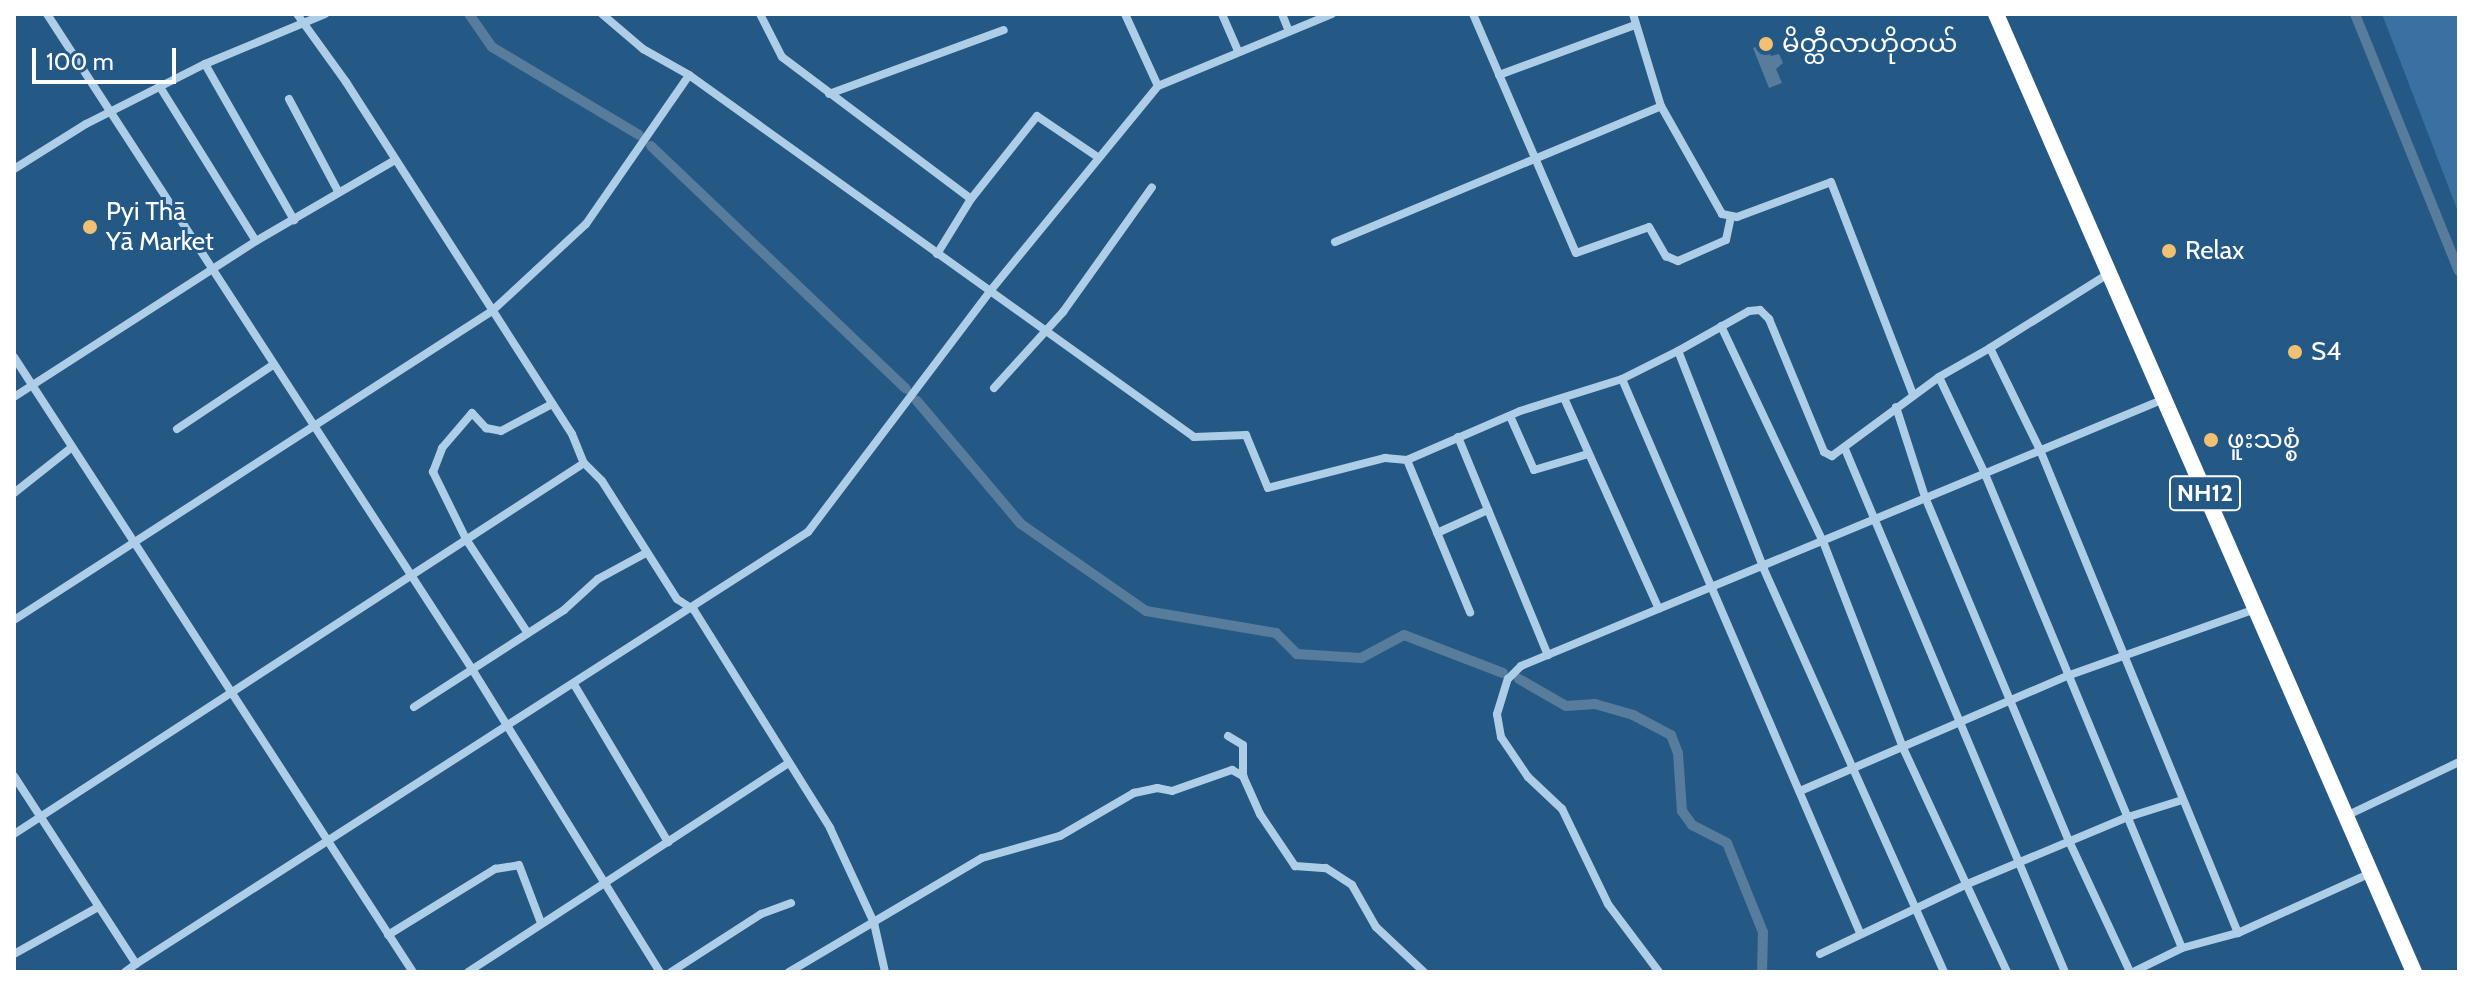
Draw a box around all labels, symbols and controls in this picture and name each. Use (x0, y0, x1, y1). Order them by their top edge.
place label: မိတ္ထီလာဟိုတယ် (1782, 28, 1958, 60)
scale bar (36, 32, 180, 82)
marker: မိတ္ထီလာဟိုတယ် (1757, 35, 1775, 53)
text: 100 m (46, 47, 114, 76)
place label: Pyi Thā Yā Market (106, 196, 214, 258)
marker: Pyi Thā Yā Market (81, 218, 99, 236)
place label: Relax (2185, 235, 2244, 267)
marker: Relax (2160, 242, 2178, 260)
place label: S4 (2311, 336, 2341, 368)
marker: S4 (2286, 343, 2304, 361)
place label: ဖူးသစ္စံ (2227, 424, 2300, 456)
marker: ဖူးသစ္စံ (2202, 431, 2220, 449)
road number: NH12 (2167, 473, 2243, 513)

